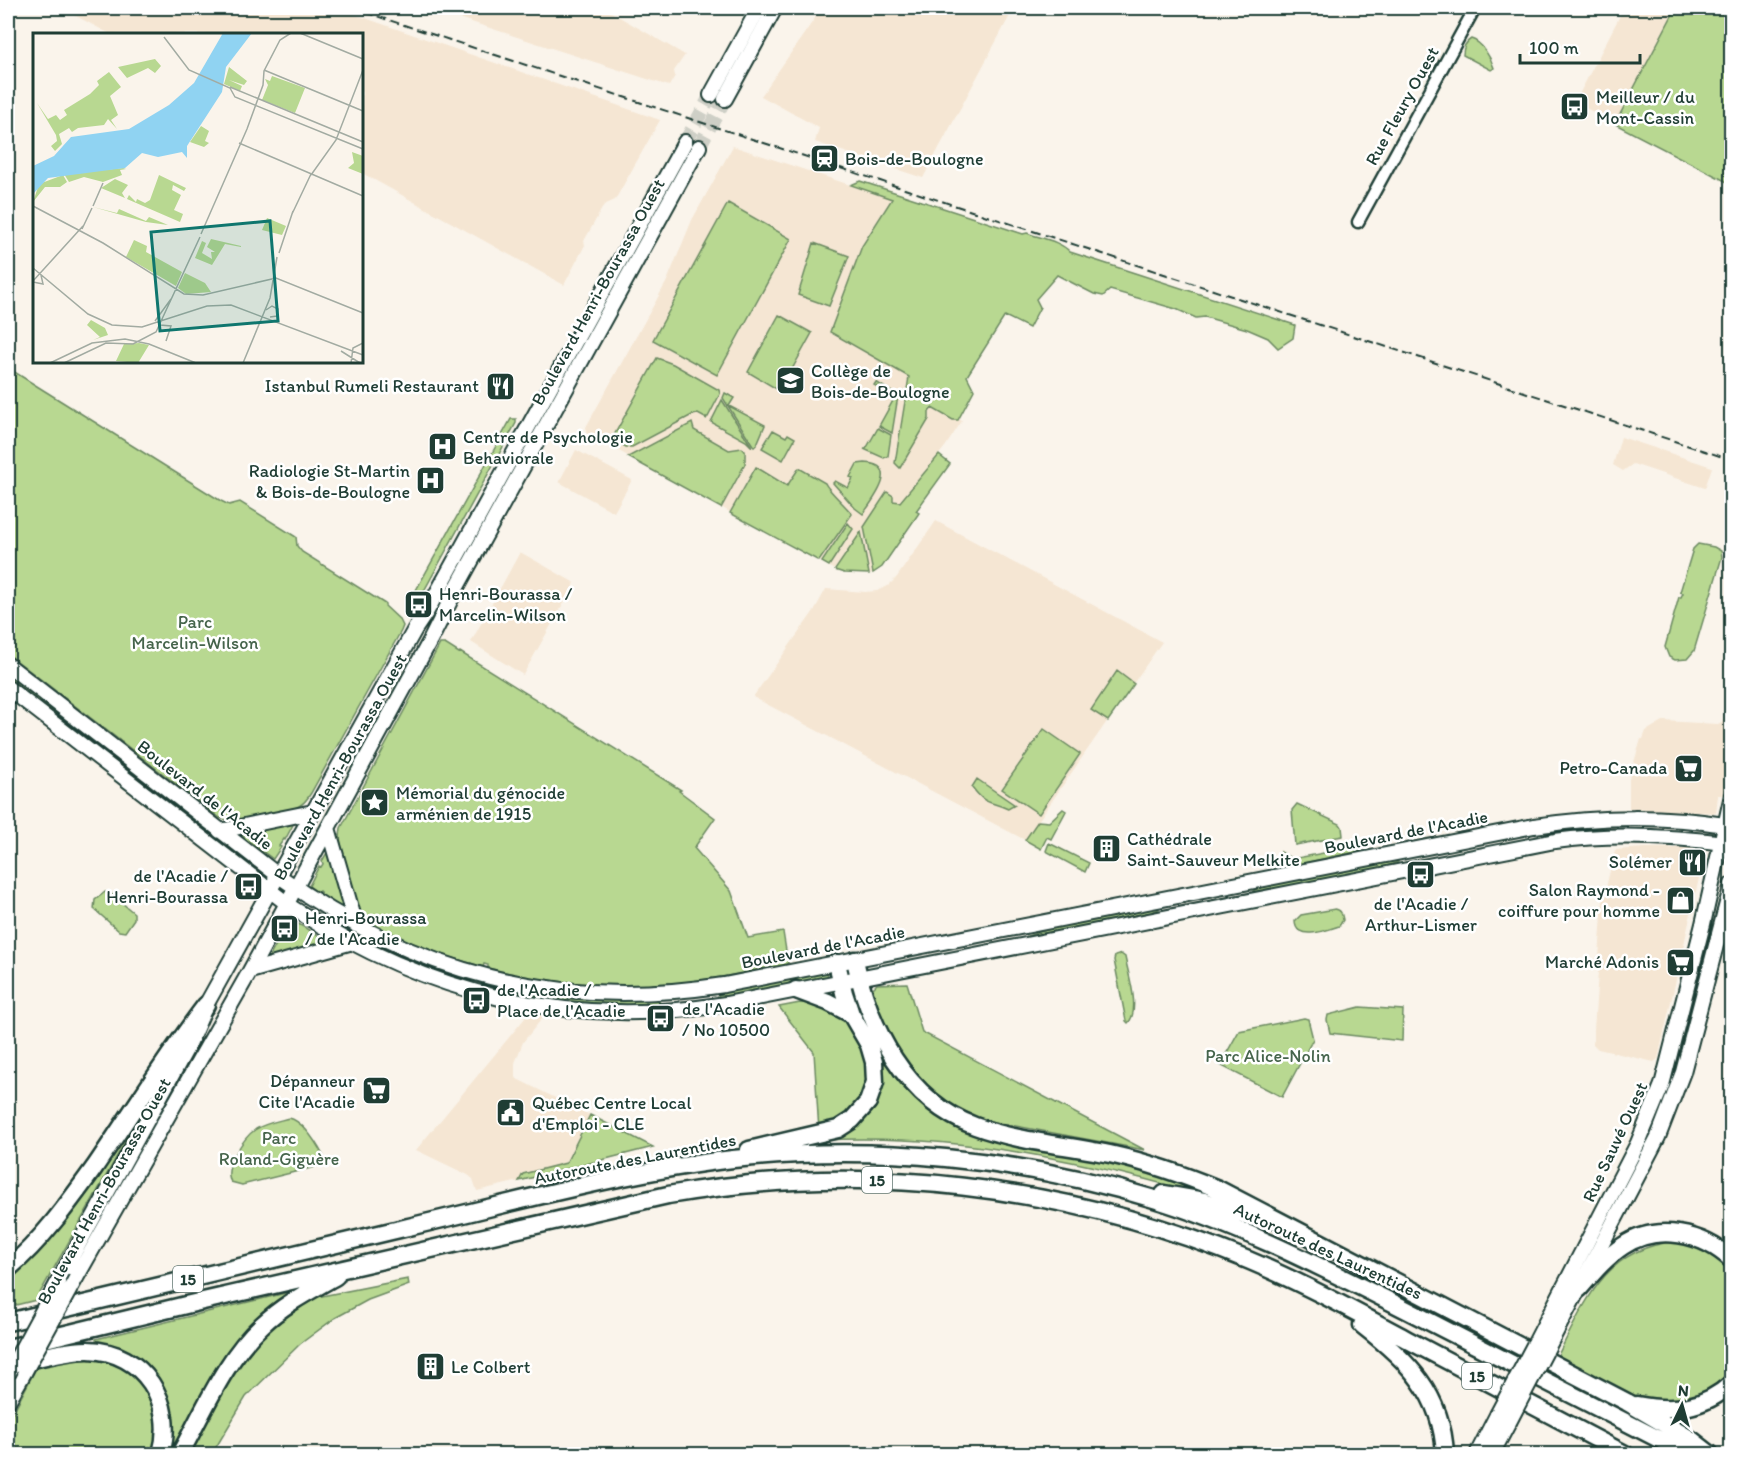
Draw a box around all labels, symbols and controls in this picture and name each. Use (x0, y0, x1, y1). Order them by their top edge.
scale bar (1520, 27, 1640, 65)
inset map (33, 33, 363, 363)
text: 100 m (1529, 37, 1579, 59)
street label: Rue Fleury Ouest (1360, 43, 1444, 169)
place label: Meilleur / du Mont-Cassin (1596, 86, 1695, 129)
bus stop icon: Meilleur / du Mont-Cassin (1559, 91, 1591, 123)
station icon: Bois-de-Boulogne (808, 143, 840, 175)
place label: Bois-de-Boulogne (845, 148, 984, 170)
street label: Boulevard Henri-Bourassa Ouest (526, 175, 670, 409)
place label: Collège de Bois-de-Boulogne (811, 360, 950, 403)
school or university icon: Collège de Bois-de-Boulogne (774, 365, 806, 397)
restaurant icon: Istanbul Rumeli Restaurant (484, 370, 516, 402)
place label: Istanbul Rumeli Restaurant (265, 375, 479, 397)
place label: Centre de Psychologie Behaviorale (463, 426, 633, 469)
hospital icon: Centre de Psychologie Behaviorale (426, 431, 458, 463)
place label: Radiologie St-Martin & Bois-de-Boulogne (249, 460, 410, 503)
hospital icon: Radiologie St-Martin & Bois-de-Boulogne (415, 465, 447, 497)
place label: Henri-Bourassa / Marcelin-Wilson (439, 583, 573, 626)
bus stop icon: Henri-Bourassa / Marcelin-Wilson (402, 588, 434, 620)
park label: Parc Marcelin-Wilson (132, 611, 258, 654)
street label: Boulevard Henri-Bourassa Ouest (268, 650, 412, 884)
street label: Boulevard de l'Acadie (133, 735, 277, 855)
supermarket icon: Petro-Canada (1672, 752, 1704, 784)
place label: Petro-Canada (1559, 757, 1667, 779)
place label: Mémorial du génocide arménien de 1915 (396, 782, 565, 825)
place icon: Mémorial du génocide arménien de 1915 (359, 787, 391, 819)
street label: Boulevard de l'Acadie (1322, 805, 1490, 859)
place label: Cathédrale Saint-Sauveur Melkite (1127, 828, 1300, 871)
building icon: Cathédrale Saint-Sauveur Melkite (1090, 833, 1122, 865)
restaurant icon: Solémer (1677, 846, 1709, 878)
place label: Solémer (1609, 851, 1673, 873)
bus stop icon: de l'Acadie / Arthur-Lismer (1405, 859, 1437, 891)
place label: de l'Acadie / Henri-Bourassa (106, 865, 229, 908)
bus stop icon: de l'Acadie / Henri-Bourassa (233, 870, 265, 902)
place label: Salon Raymond - coiffure pour homme (1498, 879, 1660, 922)
shop icon: Salon Raymond - coiffure pour homme (1665, 884, 1697, 916)
place label: de l'Acadie / Arthur-Lismer (1365, 893, 1478, 936)
place label: Henri-Bourassa / de l'Acadie (305, 907, 427, 950)
bus stop icon: Henri-Bourassa / de l'Acadie (268, 912, 300, 944)
street label: Boulevard de l'Acadie (739, 920, 907, 974)
supermarket icon: Marché Adonis (1664, 946, 1696, 978)
place label: Marché Adonis (1545, 951, 1659, 973)
place label: de l'Acadie / Place de l'Acadie (497, 979, 626, 1022)
bus stop icon: de l'Acadie / Place de l'Acadie (460, 984, 492, 1016)
place label: de l'Acadie / No 10500 (682, 998, 770, 1041)
bus stop icon: de l'Acadie / No 10500 (645, 1003, 677, 1035)
park label: Parc Alice-Nolin (1205, 1045, 1331, 1067)
place label: Dépanneur Cite l'Acadie (259, 1070, 356, 1113)
street label: Boulevard Henri-Bourassa Ouest (32, 1074, 176, 1308)
supermarket icon: Dépanneur Cite l'Acadie (360, 1075, 392, 1107)
street label: Rue Sauvé Ouest (1578, 1078, 1653, 1206)
place label: Québec Centre Local d'Emploi - CLE (532, 1092, 692, 1135)
public building icon: Québec Centre Local d'Emploi - CLE (495, 1097, 527, 1129)
park label: Parc Roland-Giguère (219, 1127, 339, 1170)
street label: Autoroute des Laurentides (532, 1129, 738, 1189)
road number: 15 (862, 1167, 892, 1193)
street label: Autoroute des Laurentides (1230, 1198, 1426, 1304)
road number: 15 (173, 1266, 203, 1292)
building icon: Le Colbert (414, 1351, 446, 1383)
place label: Le Colbert (451, 1356, 531, 1378)
road number: 15 (1462, 1363, 1492, 1389)
north arrow (1652, 1375, 1712, 1435)
text: N (1677, 1381, 1689, 1400)

